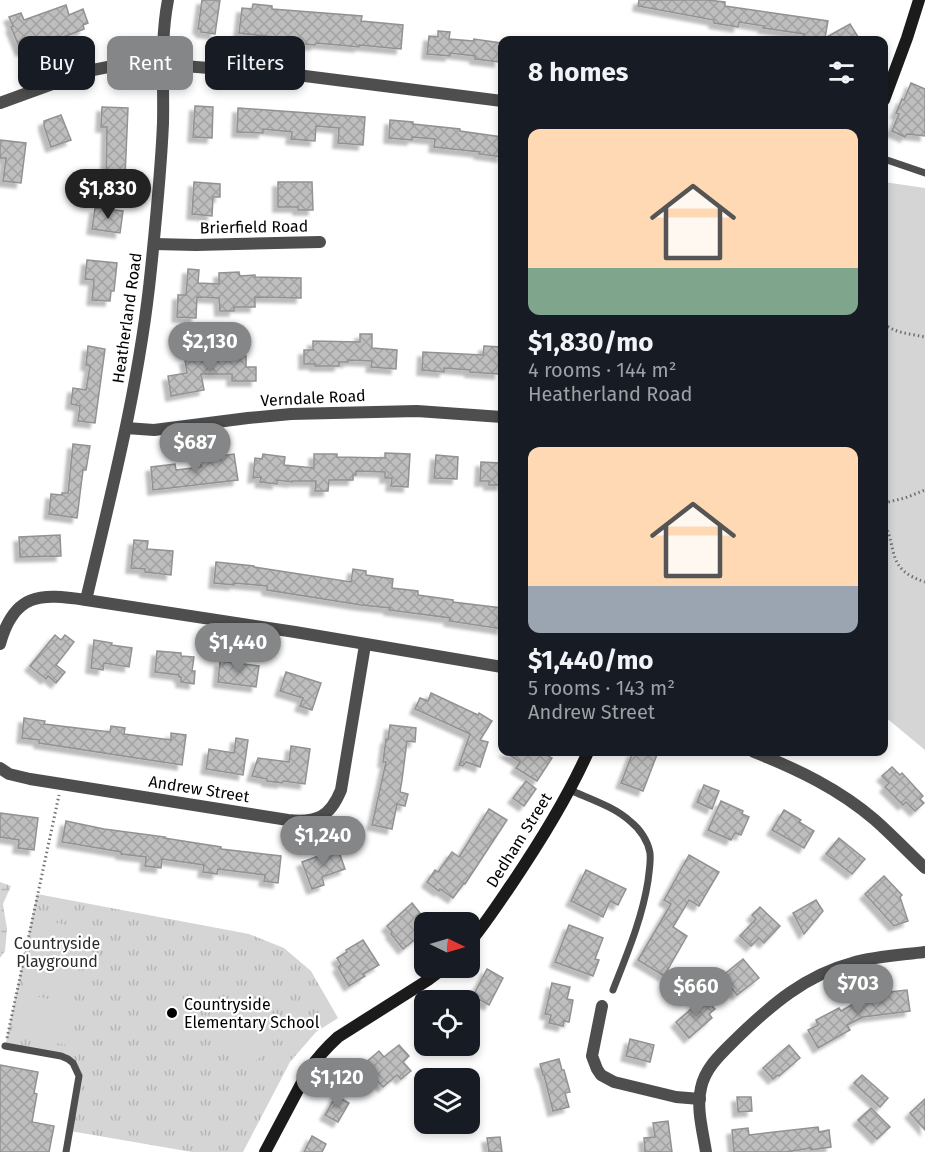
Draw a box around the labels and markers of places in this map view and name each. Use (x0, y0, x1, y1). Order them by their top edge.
pin: $1,830 (59, 169, 157, 220)
pin: $2,130 (161, 322, 259, 373)
pin: $687 (159, 423, 231, 474)
pin: $1,440 (189, 623, 287, 674)
pin: $1,240 (274, 816, 372, 867)
pin: $703 (822, 964, 894, 1015)
pin: $660 (660, 967, 732, 1018)
place label: Countryside Elementary School (184, 995, 320, 1032)
marker: Countryside Elementary School (165, 1006, 179, 1020)
pin: $1,120 (288, 1058, 386, 1109)

